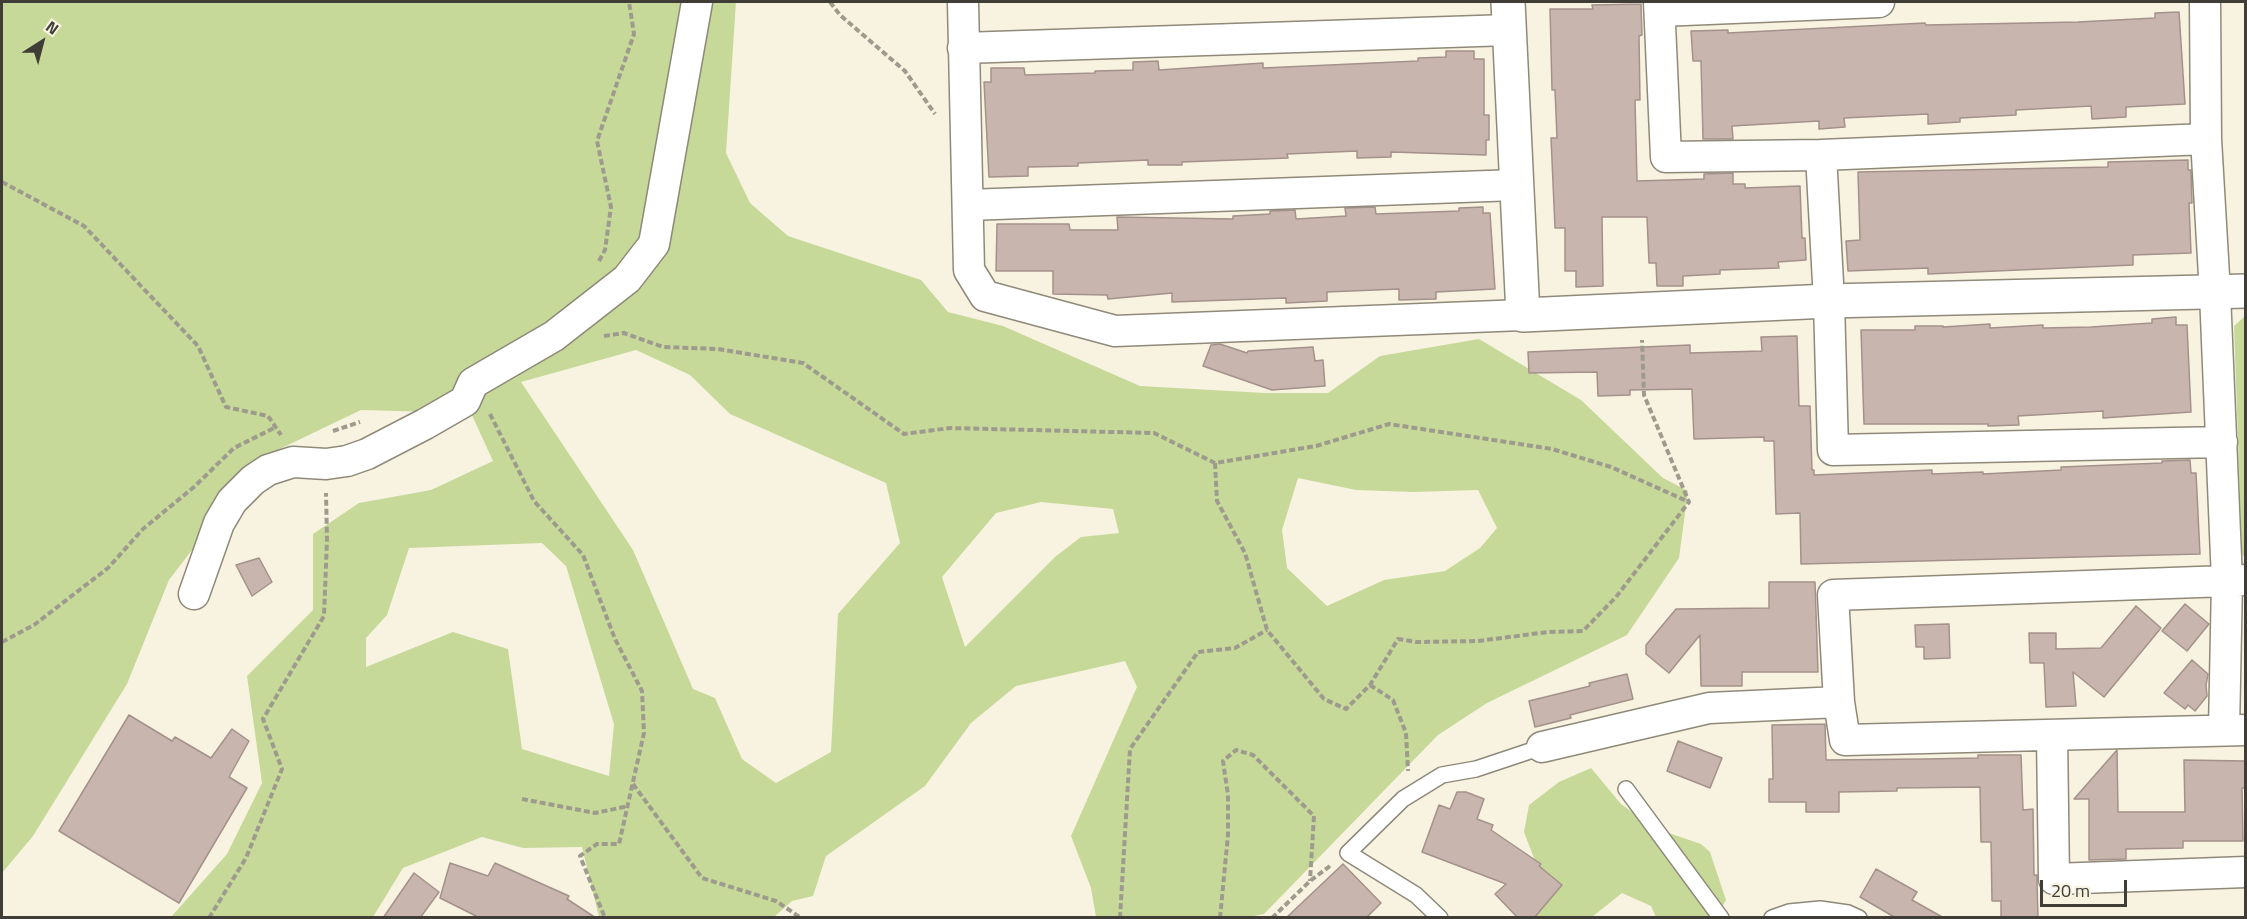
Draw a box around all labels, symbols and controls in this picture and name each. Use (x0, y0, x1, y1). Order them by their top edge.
north arrow (12, 12, 72, 72)
text: N (41, 14, 64, 40)
scale bar (2043, 868, 2130, 906)
text: 20 m (2051, 877, 2090, 904)

